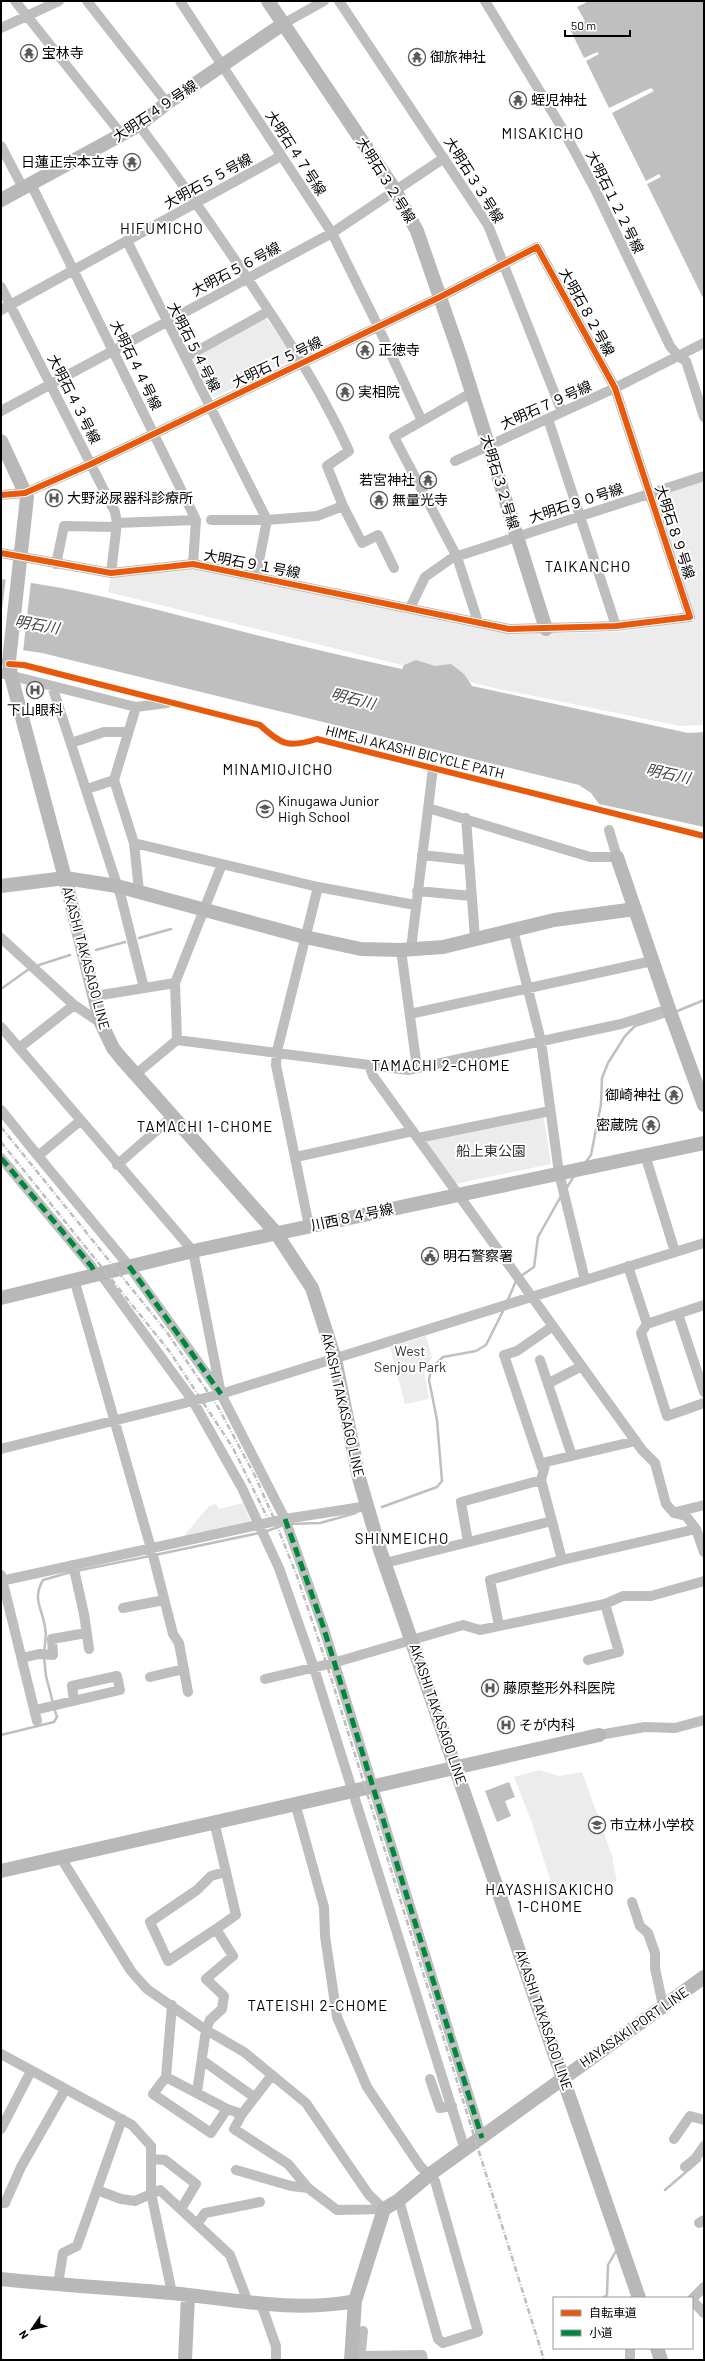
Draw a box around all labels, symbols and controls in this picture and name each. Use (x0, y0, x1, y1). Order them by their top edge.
scale bar (565, 12, 630, 38)
text: 50 m (571, 18, 596, 32)
temple icon: 宝林寺 (19, 43, 39, 63)
place label: 宝林寺 (42, 44, 84, 61)
temple icon: 御旅神社 (407, 47, 427, 67)
place label: 御旅神社 (430, 48, 486, 65)
street label: 大明石４９号線 (109, 76, 200, 145)
temple icon: 蛭児神社 (508, 90, 528, 110)
place label: 蛭児神社 (531, 91, 587, 108)
street label: 大明石４７号線 (263, 107, 330, 198)
district label: MISAKICHO (502, 124, 584, 142)
street label: 大明石３２号線 (353, 134, 420, 226)
street label: 大明石３３号線 (441, 134, 508, 226)
street label: 大明石１２２号線 (583, 148, 648, 256)
street label: 大明石５５号線 (161, 149, 255, 212)
temple icon: 日蓮正宗本立寺 (122, 152, 142, 172)
place label: 日蓮正宗本立寺 (21, 153, 119, 170)
district label: HIFUMICHO (120, 219, 204, 237)
street label: 大明石５６号線 (189, 238, 283, 299)
street label: 大明石８２号線 (556, 265, 619, 359)
street label: 大明石５４号線 (165, 299, 224, 394)
street label: 大明石４４号線 (107, 317, 166, 413)
street label: 大明石７５号線 (229, 332, 325, 391)
temple icon: 正徳寺 (355, 340, 375, 360)
place label: 正徳寺 (378, 341, 420, 358)
street label: 大明石４３号線 (45, 351, 104, 446)
street label: 大明石７９号線 (498, 377, 594, 432)
temple icon: 実相院 (335, 382, 355, 402)
place label: 実相院 (358, 383, 400, 400)
street label: 大明石３２号線 (478, 433, 523, 531)
temple icon: 若宮神社 (418, 470, 438, 490)
place label: 若宮神社 (359, 471, 415, 488)
street label: 大明石９０号線 (527, 479, 625, 526)
street label: 大明石８９号線 (652, 483, 699, 581)
hospital icon: 大野泌尿器科診療所 (44, 488, 64, 508)
place label: 大野泌尿器科診療所 (67, 489, 193, 506)
temple icon: 無量光寺 (369, 490, 389, 510)
place label: 無量光寺 (392, 491, 448, 508)
street label: 大明石９１号線 (202, 546, 302, 581)
district label: TAIKANCHO (545, 557, 631, 575)
water label: 明石川 (13, 611, 63, 637)
hospital icon: 下山眼科 (25, 680, 45, 700)
water label: 明石川 (329, 684, 379, 713)
place label: 下山眼科 (7, 701, 63, 718)
street label: HIMEJI AKASHI BICYCLE PATH (324, 721, 506, 782)
district label: MINAMIOJICHO (223, 760, 333, 778)
water label: 明石川 (644, 760, 694, 787)
place label: Kinugawa Junior High School (278, 792, 379, 825)
school or university icon: Kinugawa Junior High School (255, 799, 275, 819)
street label: AKASHI TAKASAGO LINE (59, 884, 114, 1031)
district label: TAMACHI 2-CHOME (371, 1056, 511, 1074)
temple icon: 御崎神社 (664, 1085, 684, 1105)
place label: 御崎神社 (605, 1086, 661, 1103)
temple icon: 密蔵院 (641, 1115, 661, 1135)
place label: 密蔵院 (596, 1116, 638, 1133)
district label: TAMACHI 1-CHOME (137, 1117, 273, 1135)
park label: 船上東公園 (456, 1142, 526, 1159)
street label: 川西８４号線 (309, 1199, 395, 1234)
public building icon: 明石警察署 (420, 1246, 440, 1266)
place label: 明石警察署 (443, 1247, 513, 1264)
street label: AKASHI TAKASAGO LINE (319, 1331, 368, 1479)
park label: West Senjou Park (374, 1342, 446, 1375)
district label: SHINMEICHO (355, 1529, 449, 1547)
street label: AKASHI TAKASAGO LINE (406, 1641, 471, 1786)
hospital icon: 藤原整形外科医院 (480, 1678, 500, 1698)
place label: 藤原整形外科医院 (503, 1679, 615, 1696)
hospital icon: そが内科 (496, 1715, 516, 1735)
place label: そが内科 (519, 1716, 575, 1733)
school or university icon: 市立林小学校 (587, 1815, 607, 1835)
place label: 市立林小学校 (610, 1816, 694, 1833)
district label: HAYASHISAKICHO 1-CHOME (485, 1880, 615, 1915)
street label: AKASHI TAKASAGO LINE (512, 1947, 577, 2092)
street label: HAYASAKI PORT LINE (576, 1983, 691, 2070)
district label: TATEISHI 2-CHOME (248, 1996, 388, 2014)
legend (553, 2297, 693, 2349)
text: 自転車道 (589, 2305, 637, 2319)
north arrow (12, 2309, 52, 2349)
text: 小道 (589, 2325, 613, 2339)
text: N (16, 2328, 31, 2342)

